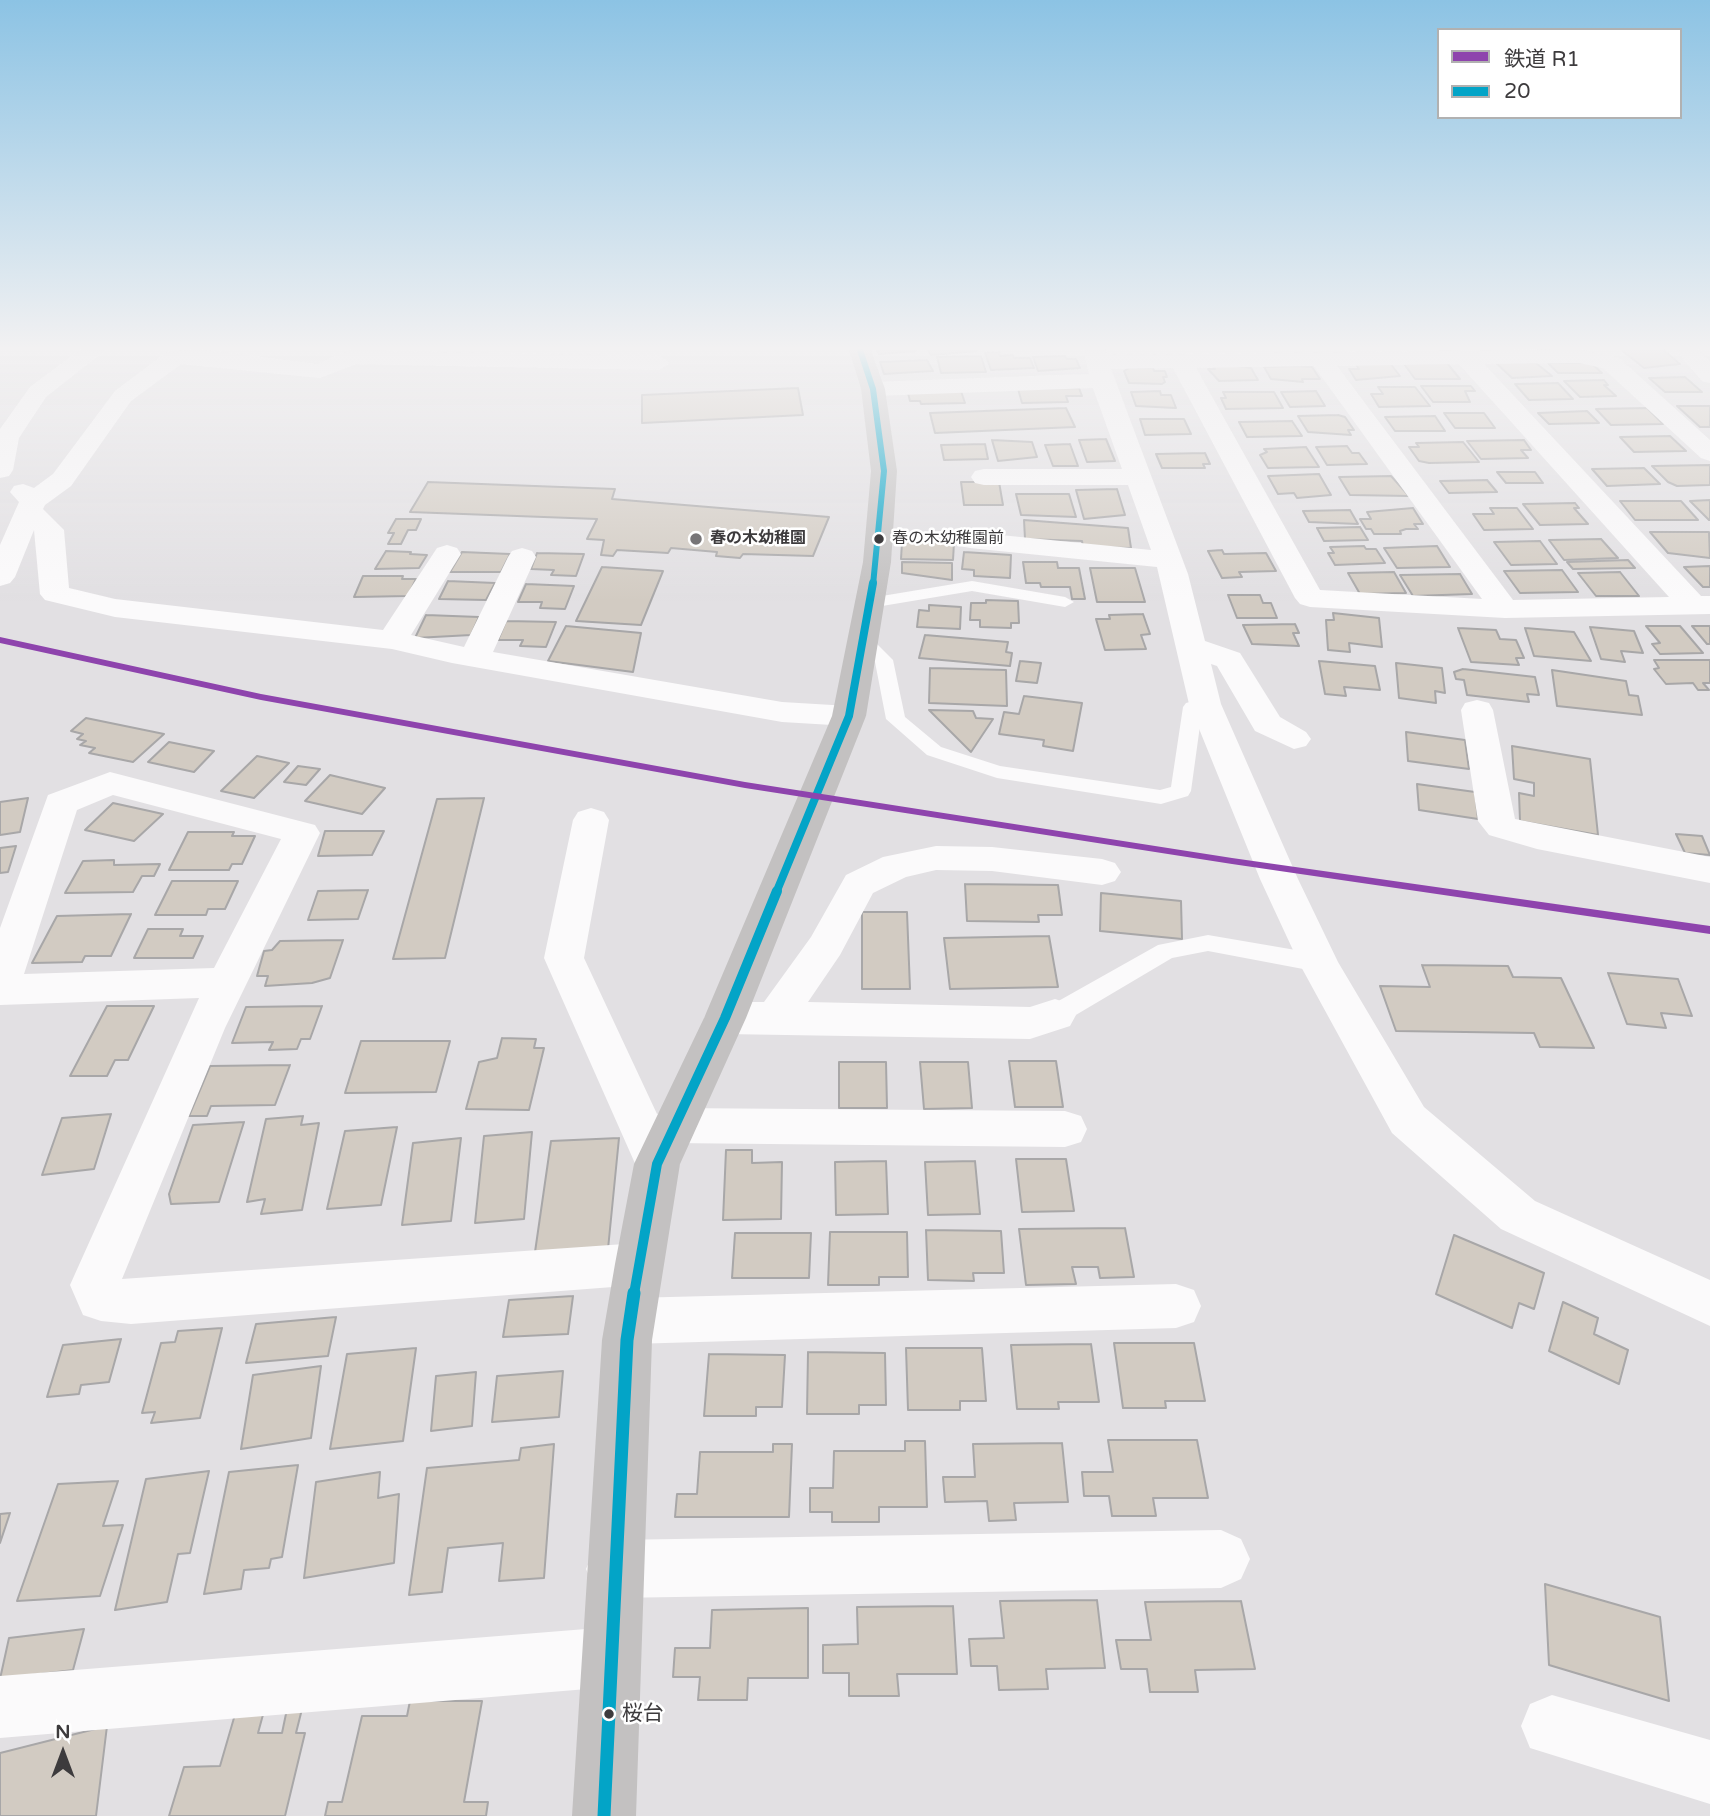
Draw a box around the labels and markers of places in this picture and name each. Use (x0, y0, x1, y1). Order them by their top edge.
place label: 春の木幼稚園 (710, 529, 806, 549)
place label: 春の木幼稚園前 (892, 529, 1004, 549)
marker: 春の木幼稚園 (688, 531, 704, 547)
marker: 春の木幼稚園前 (872, 532, 886, 546)
place label: 桜台 (622, 1701, 664, 1727)
marker: 桜台 (602, 1707, 616, 1721)

